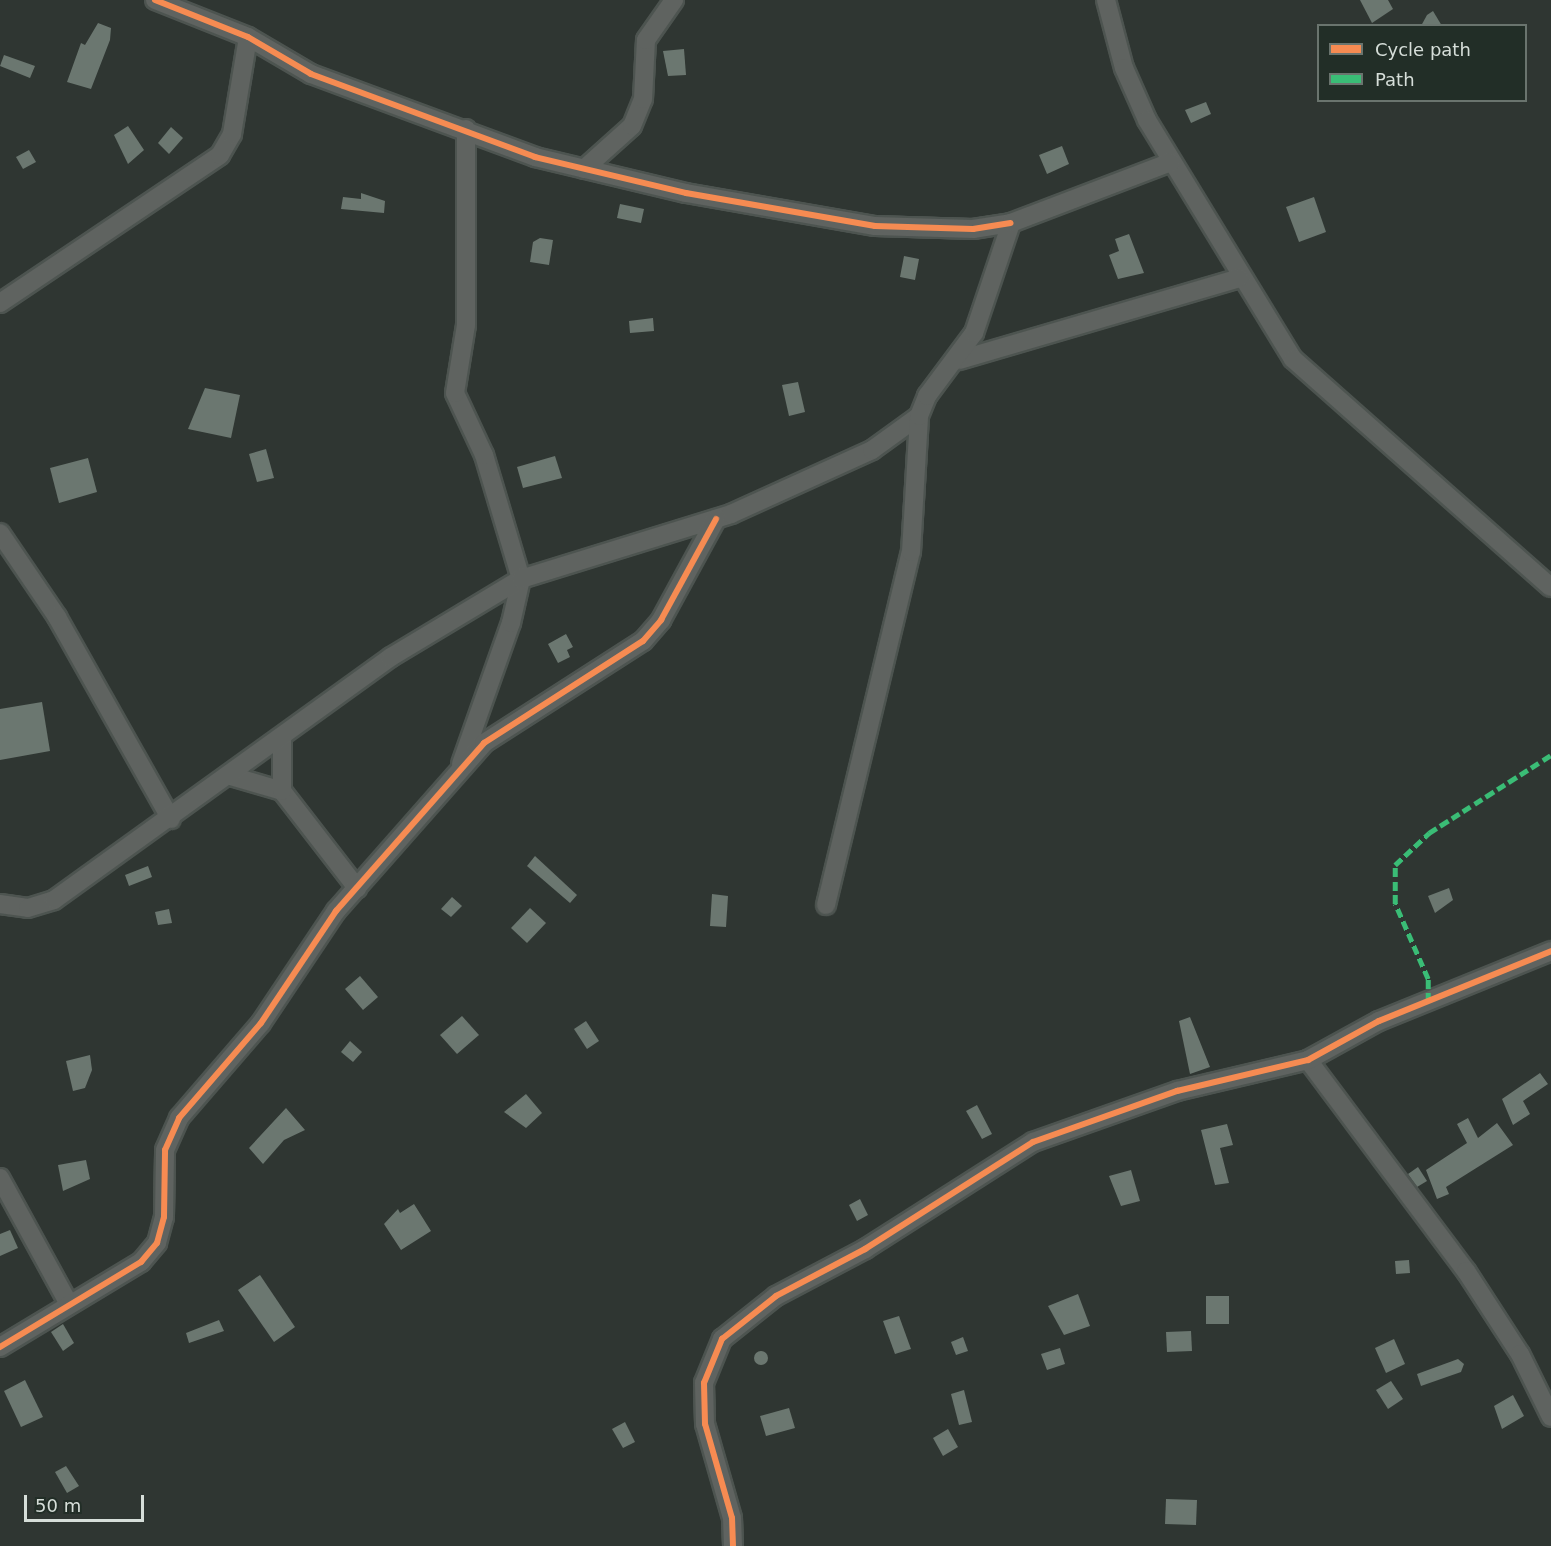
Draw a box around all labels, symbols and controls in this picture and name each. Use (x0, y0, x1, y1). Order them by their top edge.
legend (1317, 24, 1527, 102)
text: Cycle path (1375, 39, 1471, 60)
text: Path (1375, 69, 1415, 90)
scale bar (27, 1483, 147, 1521)
text: 50 m (35, 1495, 81, 1516)

